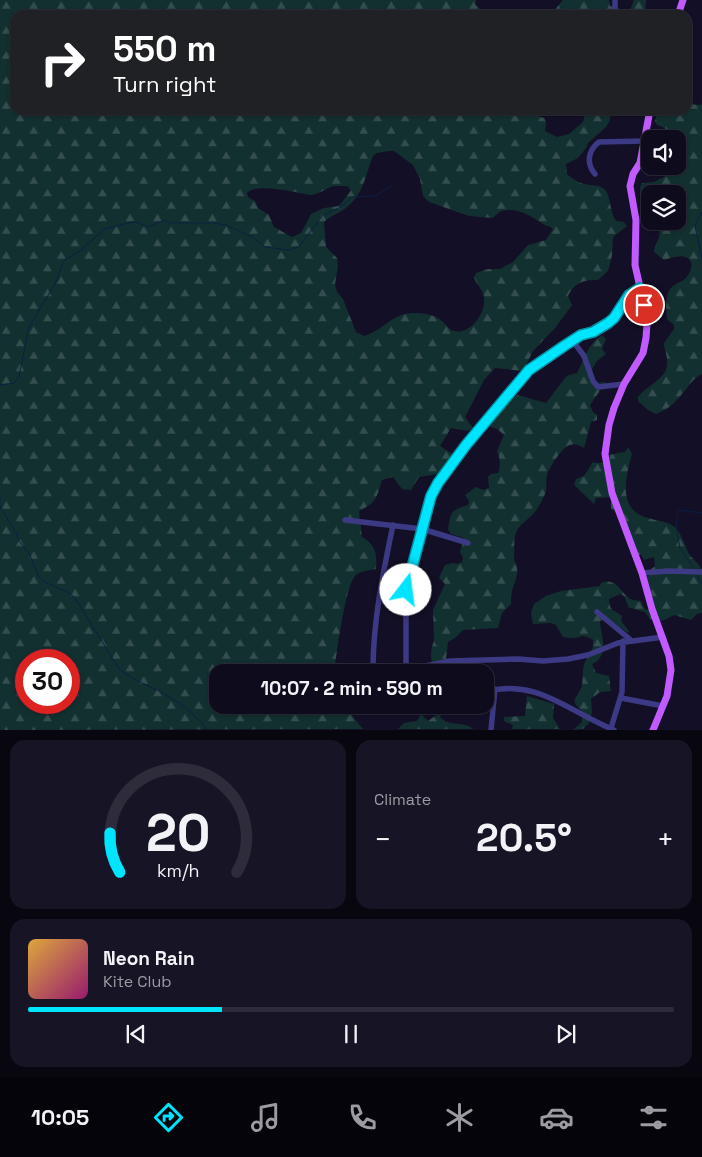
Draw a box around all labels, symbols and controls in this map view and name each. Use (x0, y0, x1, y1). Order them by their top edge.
text: 550 m (113, 27, 216, 71)
icon: right (30, 30, 95, 95)
text: Turn right (113, 70, 216, 98)
map controls (641, 130, 686, 230)
button: sound (641, 130, 686, 175)
button: layers (641, 185, 686, 230)
pin (623, 284, 665, 326)
icon: arrive (630, 291, 658, 319)
position arrow (379, 563, 431, 615)
speed limit sign: 30 (15, 649, 80, 714)
text: 10:07 · 2 min · 590 m (260, 676, 443, 701)
text: Climate (374, 789, 431, 810)
text: 20 (146, 800, 210, 866)
text: 20.5° (476, 814, 572, 862)
text: − (374, 821, 391, 857)
text: + (657, 821, 674, 857)
text: km/h (157, 859, 199, 882)
text: Neon Rain (103, 946, 195, 971)
text: Kite Club (103, 971, 172, 992)
icon: previous (122, 1020, 150, 1048)
icon: pause (337, 1020, 365, 1048)
icon: next (552, 1020, 580, 1048)
icon: directions (151, 1100, 186, 1135)
icon: music (248, 1100, 283, 1135)
icon: phone (345, 1100, 380, 1135)
icon: climate (442, 1100, 477, 1135)
icon: car (539, 1100, 574, 1135)
icon: filters (636, 1100, 671, 1135)
text: 10:05 (31, 1103, 89, 1131)

